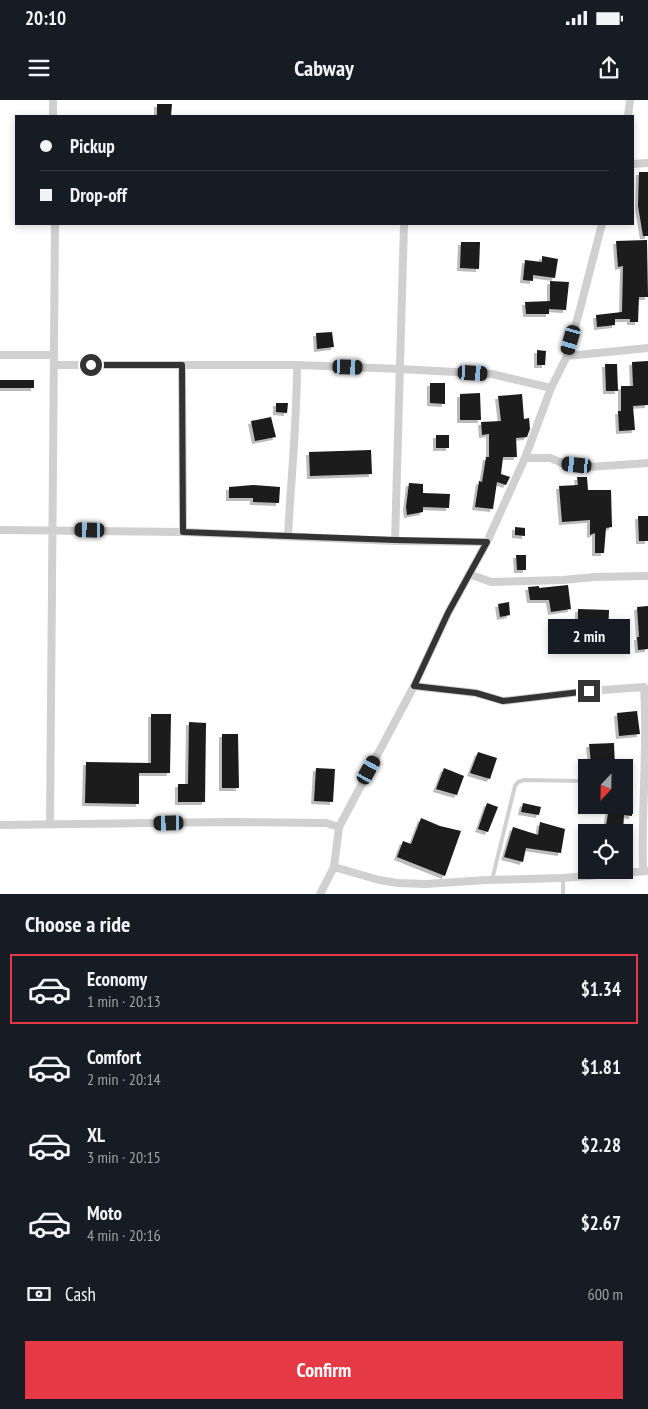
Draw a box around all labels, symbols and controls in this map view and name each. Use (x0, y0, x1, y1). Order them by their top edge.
text: 20:10 (25, 6, 66, 30)
icon: menu (25, 54, 53, 82)
text: Cabway (294, 54, 354, 82)
icon: share (595, 54, 623, 82)
text: Pickup (70, 134, 115, 158)
text: Drop-off (70, 183, 127, 207)
car (559, 324, 582, 356)
route start (80, 354, 102, 376)
car (332, 359, 363, 375)
car (457, 365, 488, 381)
car (561, 456, 592, 474)
car (74, 522, 105, 538)
callout: 2 min (548, 618, 630, 654)
text: 2 min (573, 626, 605, 646)
route end (578, 680, 600, 702)
car (355, 753, 382, 787)
north arrow (578, 759, 632, 814)
map controls (578, 759, 633, 879)
car (153, 815, 184, 831)
button: locate (578, 824, 633, 879)
text: Choose a ride (25, 910, 130, 938)
icon: car (27, 967, 72, 1012)
text: Economy (87, 967, 147, 991)
text: $1.34 (581, 977, 621, 1001)
text: 1 min · 20:13 (87, 991, 161, 1011)
icon: car (27, 1045, 72, 1090)
text: Comfort (87, 1045, 141, 1069)
text: $1.81 (581, 1055, 621, 1079)
text: 2 min · 20:14 (87, 1069, 161, 1089)
icon: car (27, 1123, 72, 1168)
text: XL (87, 1123, 105, 1147)
text: $2.28 (581, 1133, 621, 1157)
text: 3 min · 20:15 (87, 1147, 161, 1167)
icon: car (27, 1201, 72, 1246)
text: Moto (87, 1201, 122, 1225)
text: $2.67 (581, 1211, 621, 1235)
text: 4 min · 20:16 (87, 1225, 161, 1245)
icon: cash (25, 1280, 53, 1308)
text: Cash (65, 1282, 96, 1306)
text: 600 m (588, 1284, 623, 1304)
button: Confirm (25, 1341, 623, 1399)

